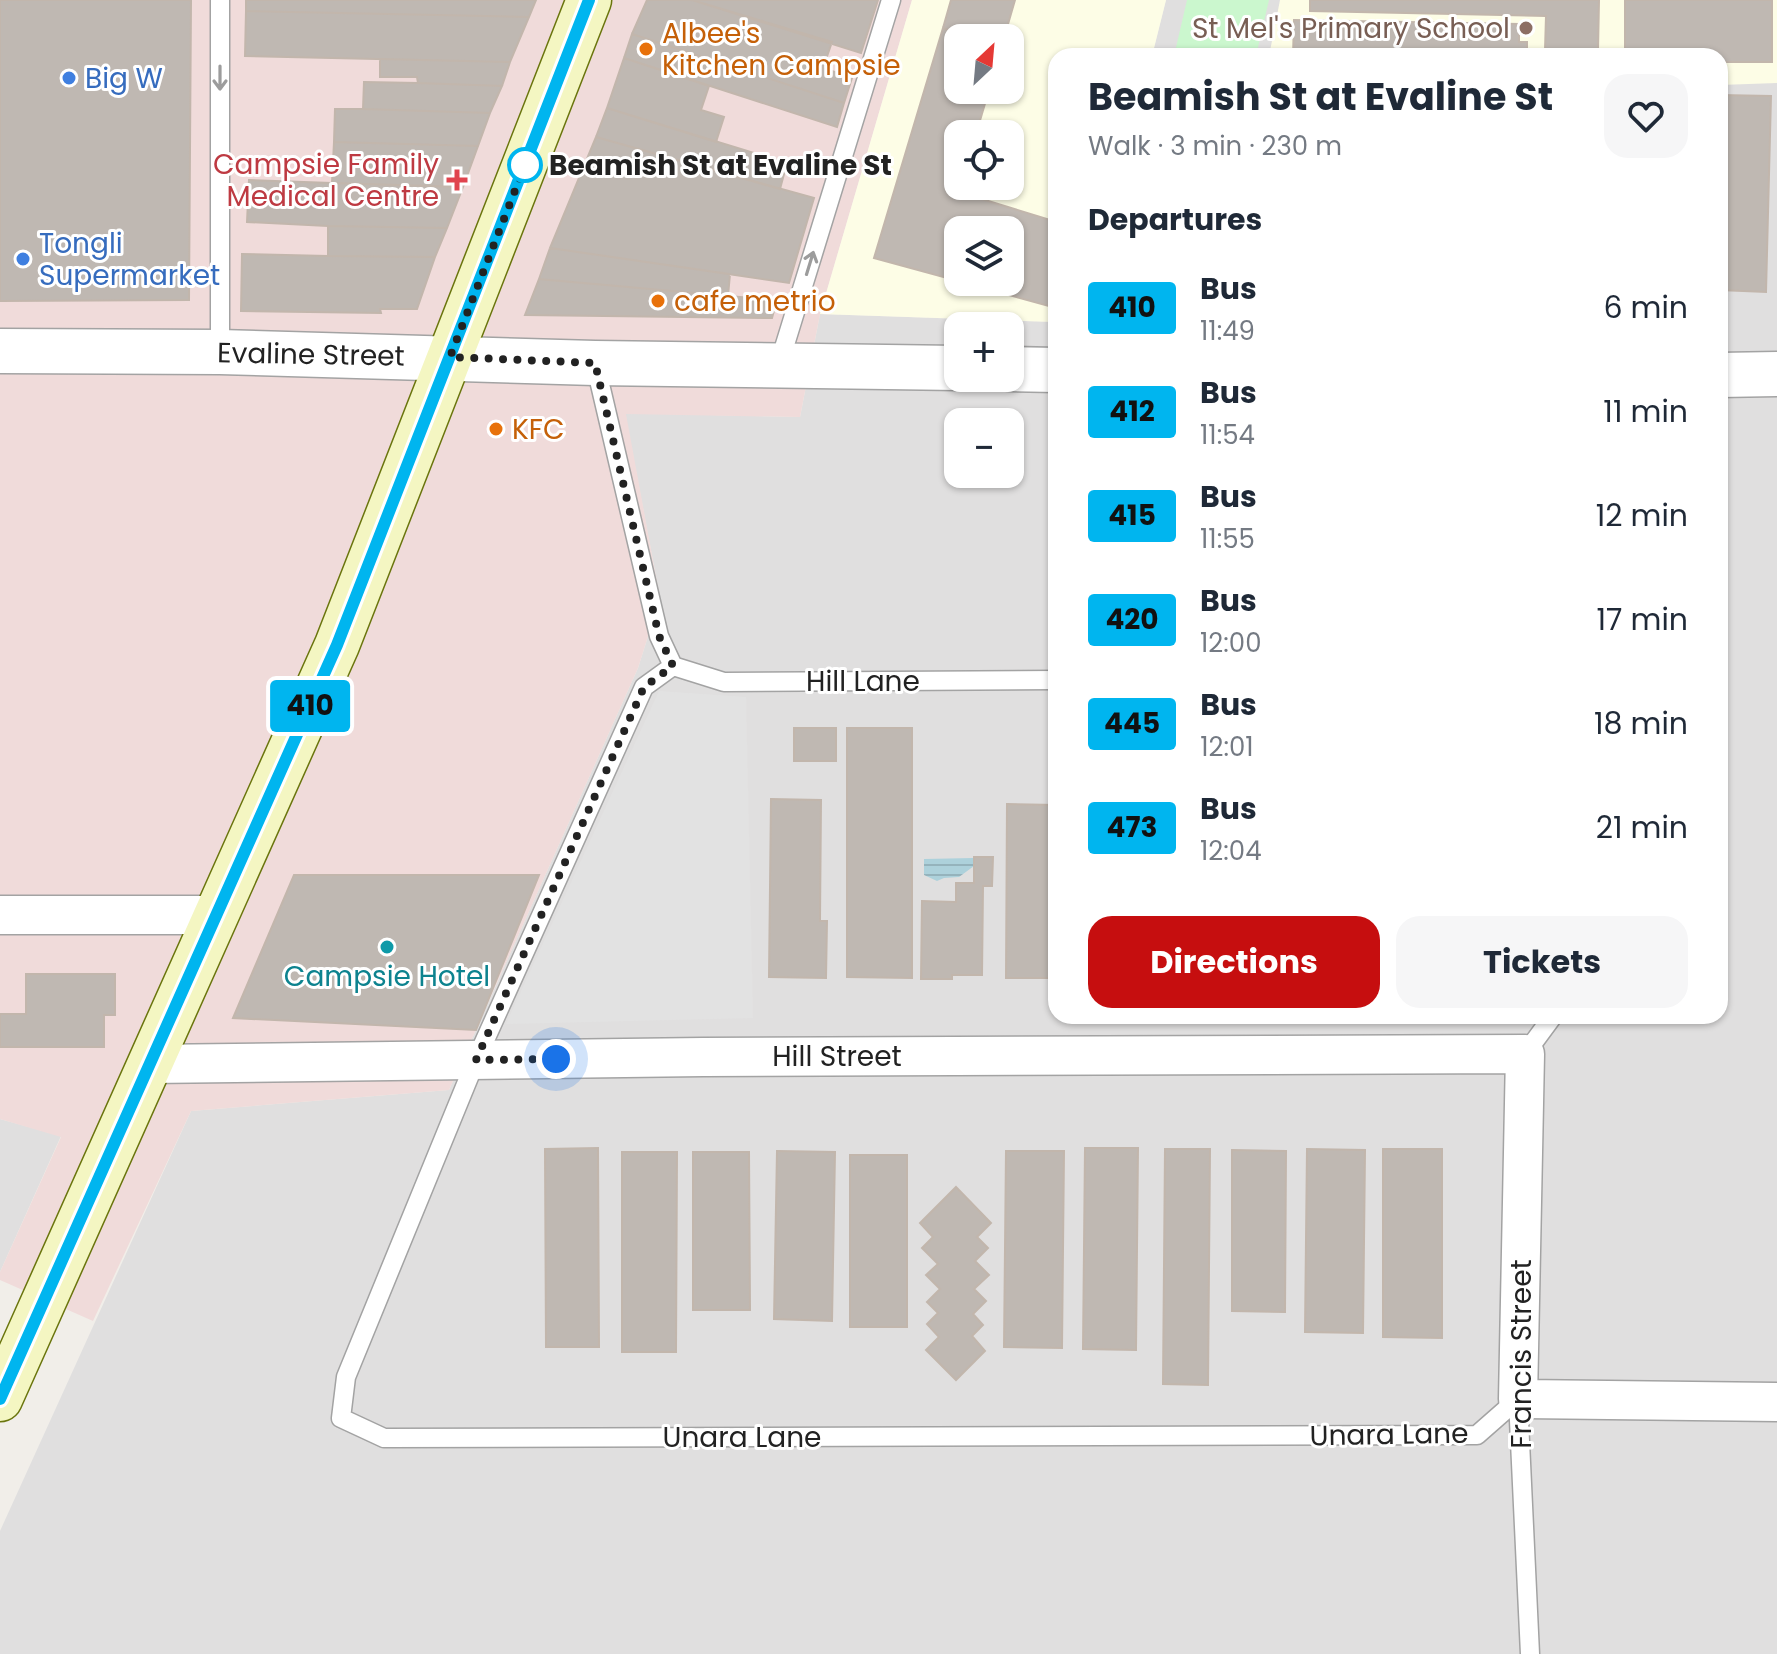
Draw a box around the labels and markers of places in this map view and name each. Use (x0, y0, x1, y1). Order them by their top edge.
place label: St Mel's Primary School (1192, 9, 1510, 48)
place label: Albee's Kitchen Campsie (662, 14, 901, 85)
marker: St Mel's Primary School (1517, 19, 1535, 37)
marker: Albee's Kitchen Campsie (637, 40, 655, 58)
place label: Big W (85, 59, 163, 98)
marker: Big W (60, 69, 78, 87)
place label: Campsie Family Medical Centre (213, 145, 439, 216)
place label: Beamish St at Evaline St (549, 146, 892, 185)
marker: Beamish St at Evaline St (508, 148, 542, 182)
marker: Campsie Family Medical Centre (446, 169, 468, 191)
place label: Tongli Supermarket (39, 224, 220, 295)
marker: Tongli Supermarket (14, 250, 32, 268)
place label: cafe metrio (674, 282, 836, 321)
marker: cafe metrio (649, 292, 667, 310)
place label: KFC (512, 410, 565, 449)
marker: KFC (487, 420, 505, 438)
marker: Campsie Hotel (378, 938, 396, 956)
place label: Campsie Hotel (284, 957, 490, 996)

